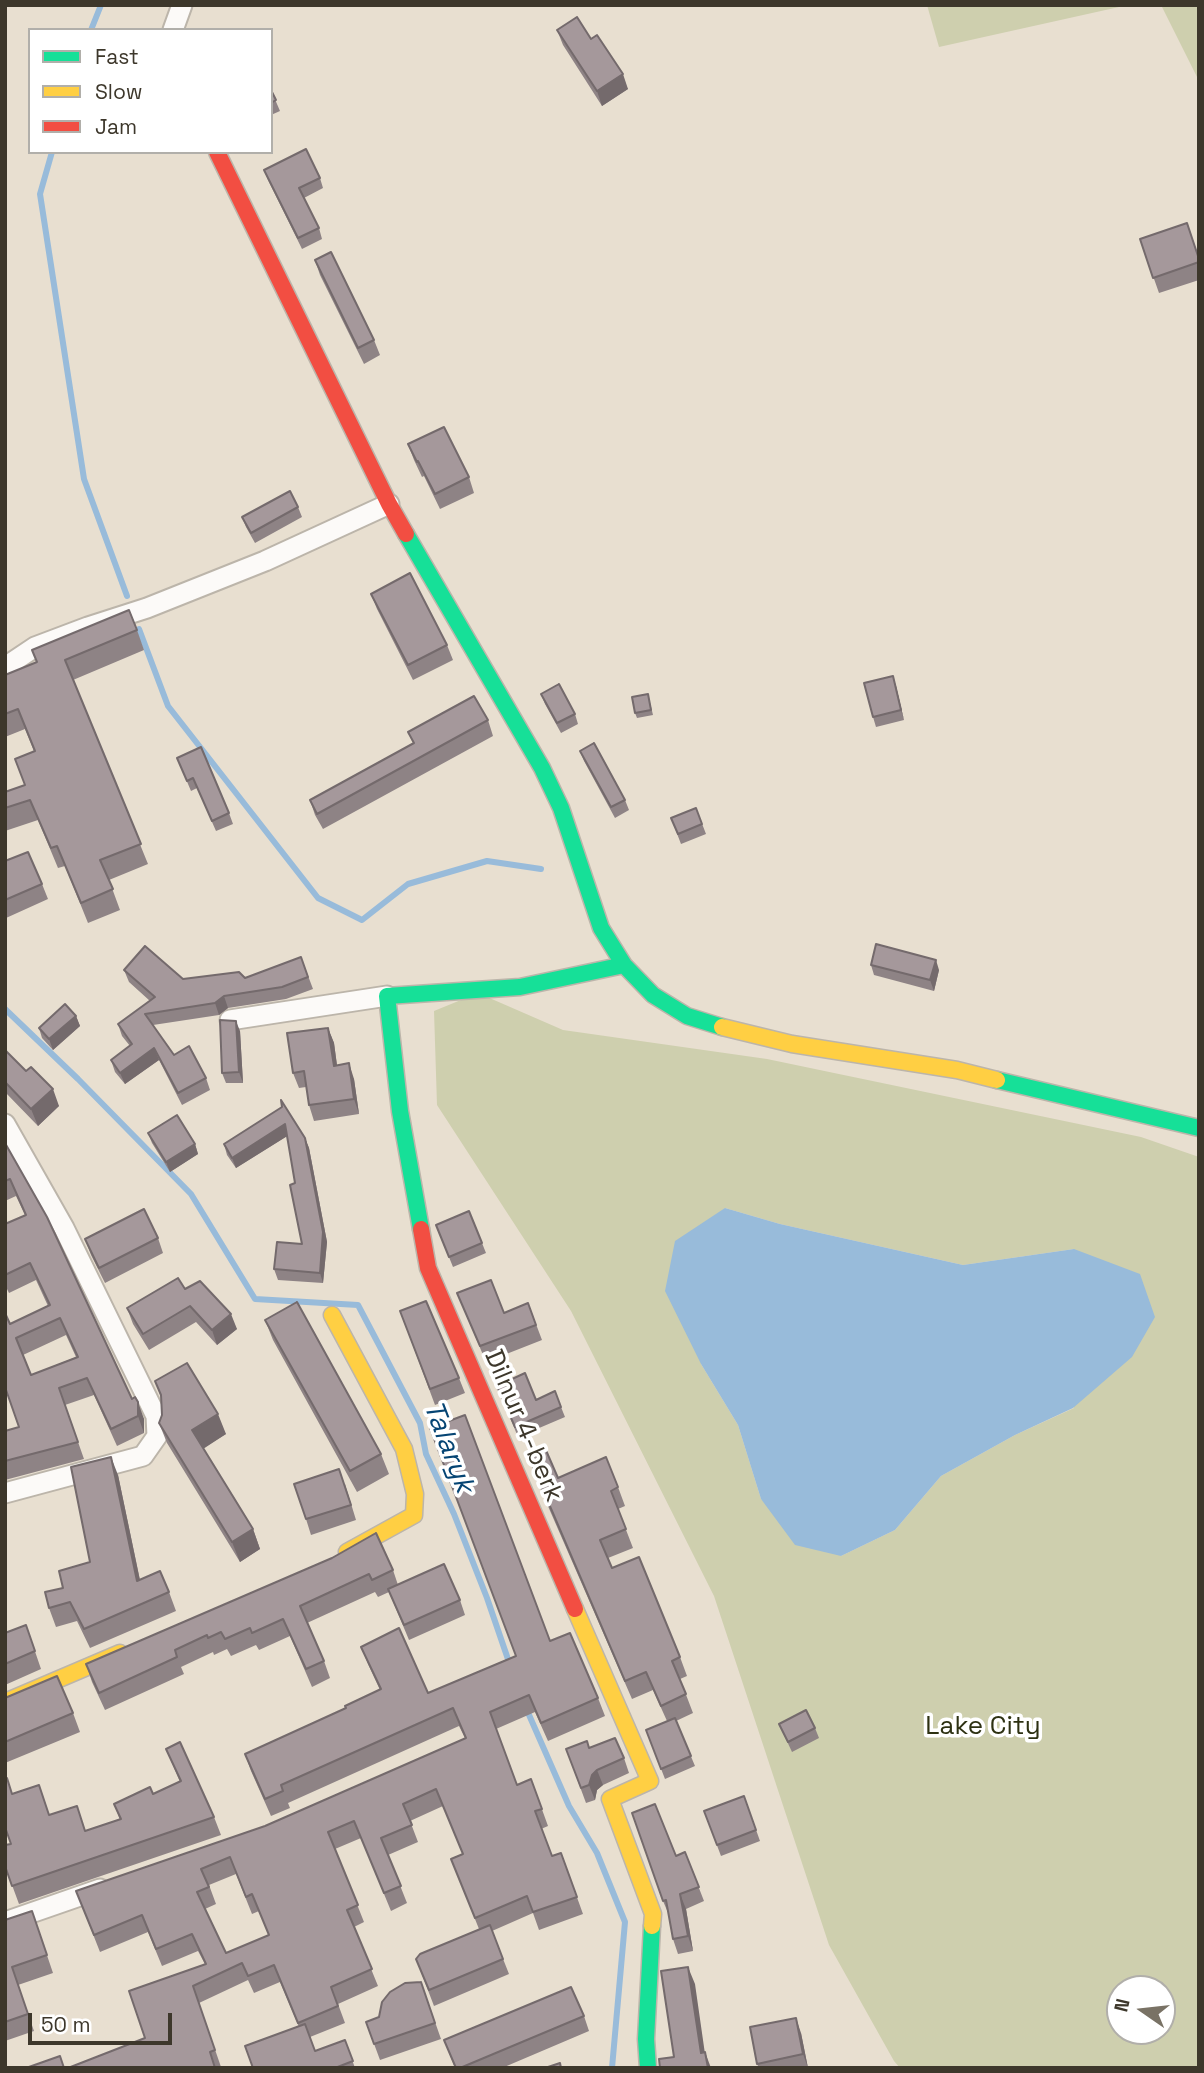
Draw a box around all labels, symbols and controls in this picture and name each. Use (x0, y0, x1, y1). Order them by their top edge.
legend (28, 28, 273, 154)
text: Fast (95, 43, 139, 70)
text: Slow (95, 78, 143, 105)
text: Jam (95, 113, 137, 140)
street label: Dilnur 4-berk (477, 1345, 569, 1507)
water label: Talaryk (415, 1396, 481, 1498)
park label: Lake City (925, 1711, 1041, 1743)
north arrow (1106, 1975, 1176, 2045)
text: N (1108, 1996, 1136, 2014)
scale bar (32, 2000, 175, 2044)
text: 50 m (41, 2011, 91, 2038)

